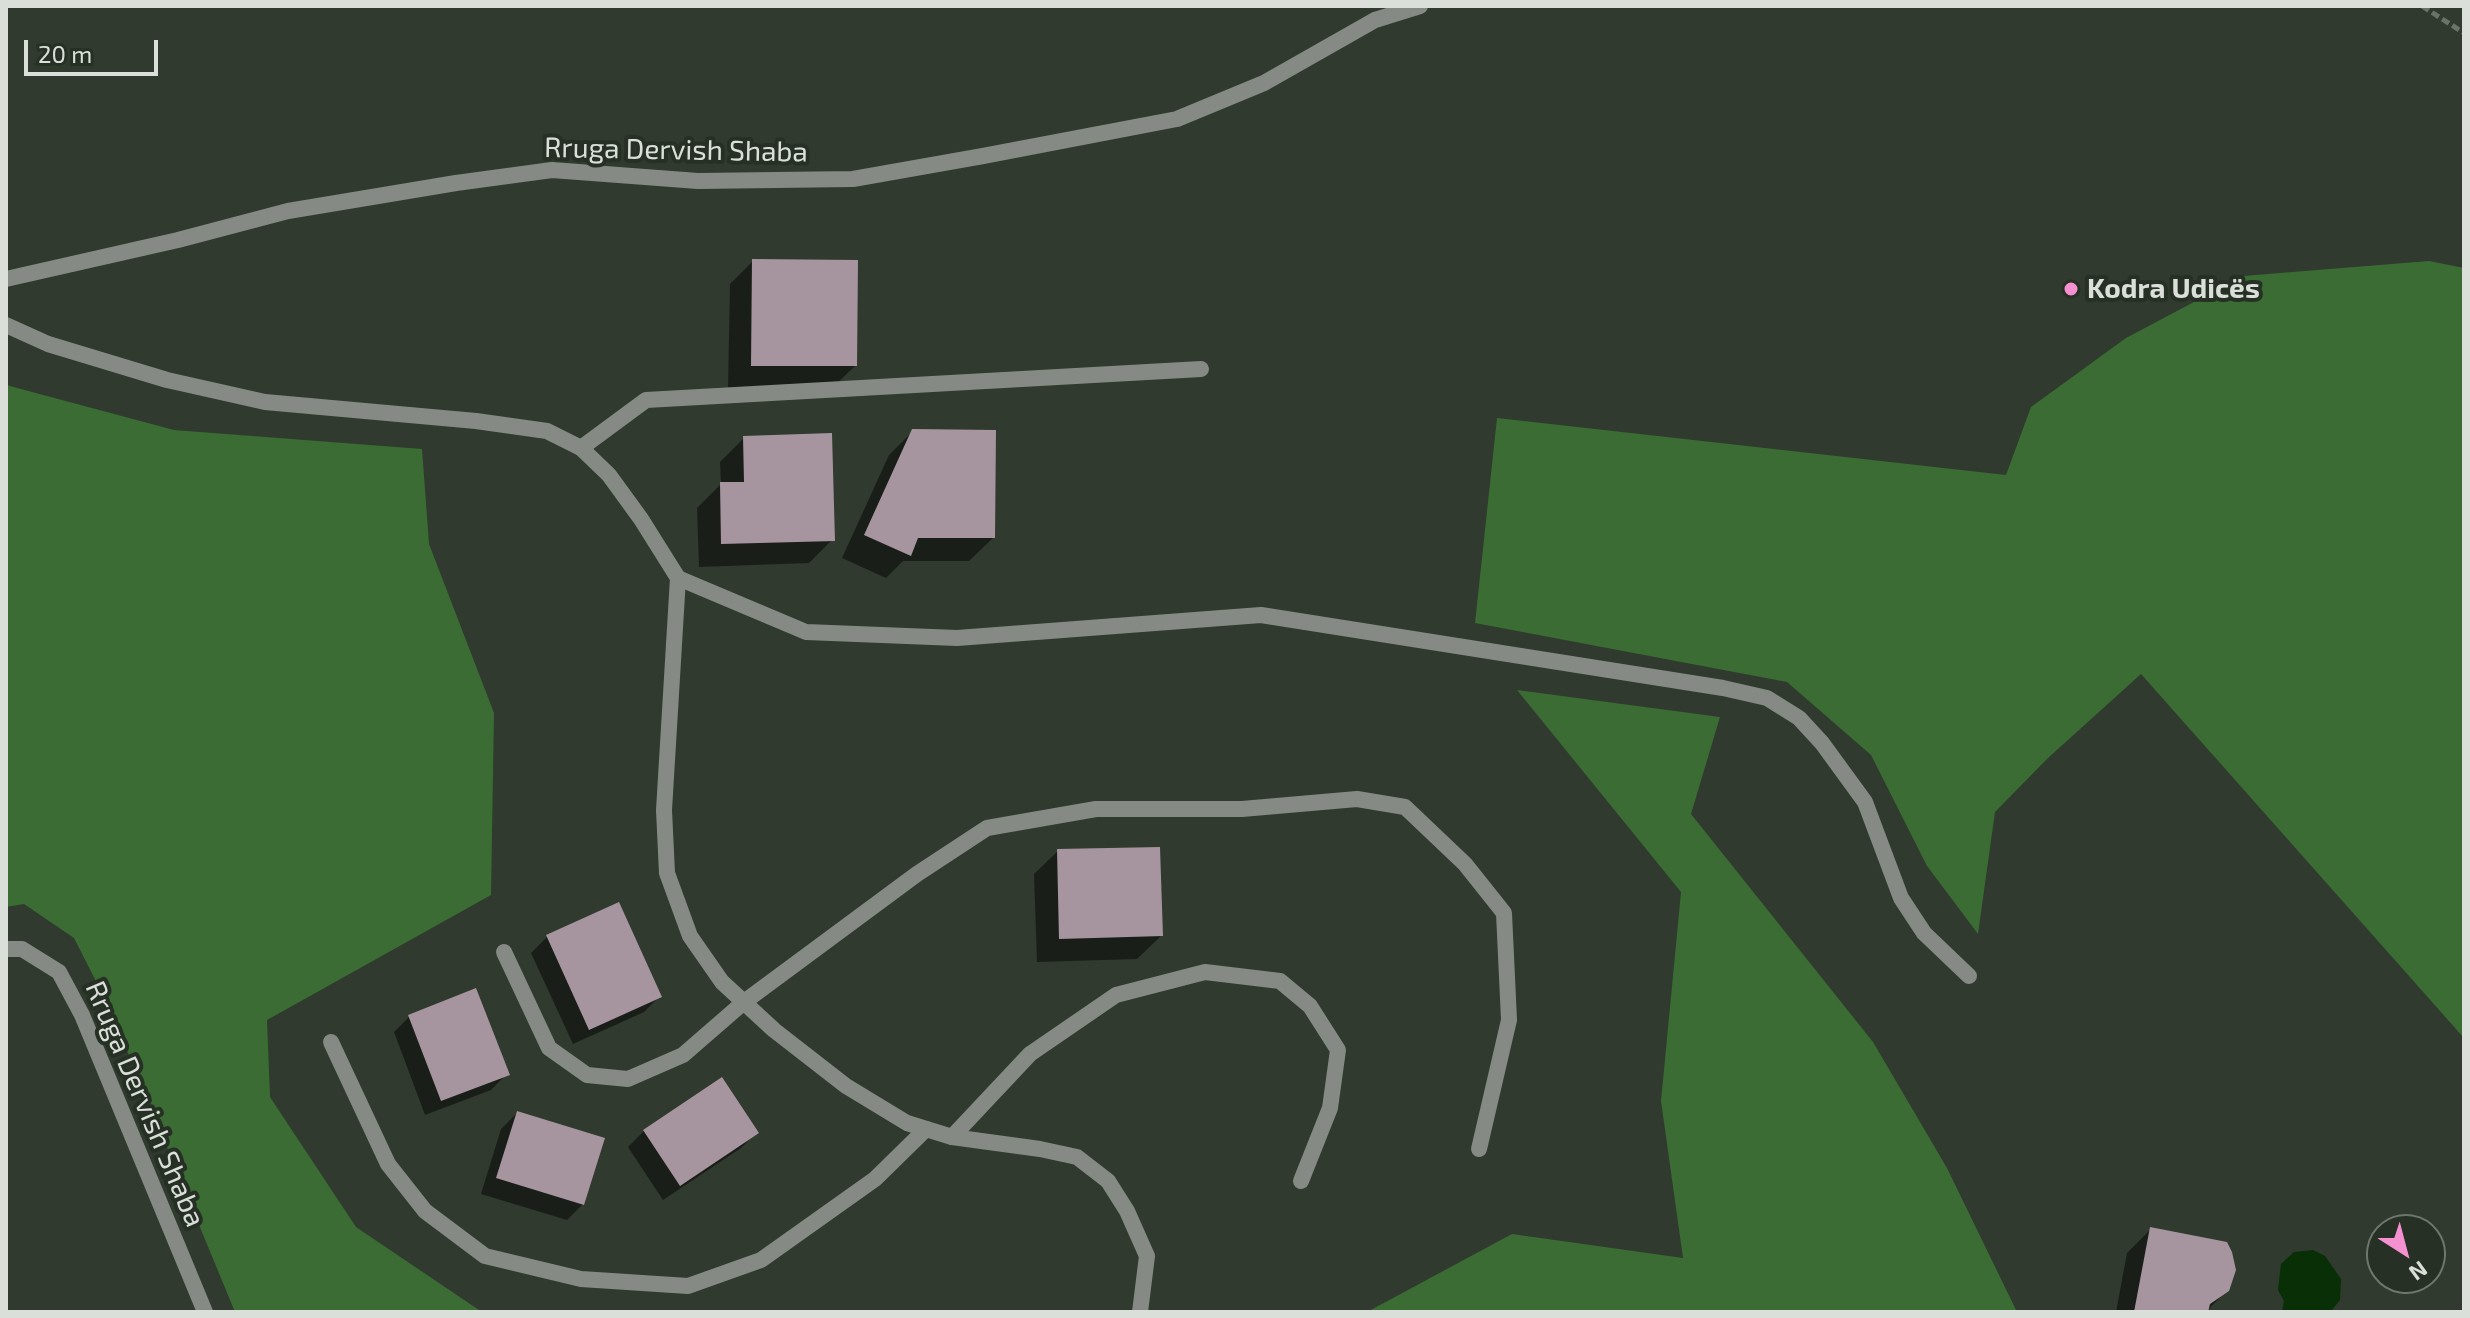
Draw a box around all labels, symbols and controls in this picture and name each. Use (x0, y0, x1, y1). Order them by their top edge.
scale bar (28, 24, 162, 74)
text: 20 m (38, 39, 92, 68)
street label: Rruga Dervish Shaba (544, 131, 808, 169)
place label: Kodra Udicës (2087, 272, 2260, 306)
marker: Kodra Udicës (2062, 280, 2080, 298)
street label: Rruga Dervish Shaba (78, 976, 212, 1232)
north arrow (2366, 1214, 2446, 1294)
text: N (2405, 1257, 2433, 1287)

